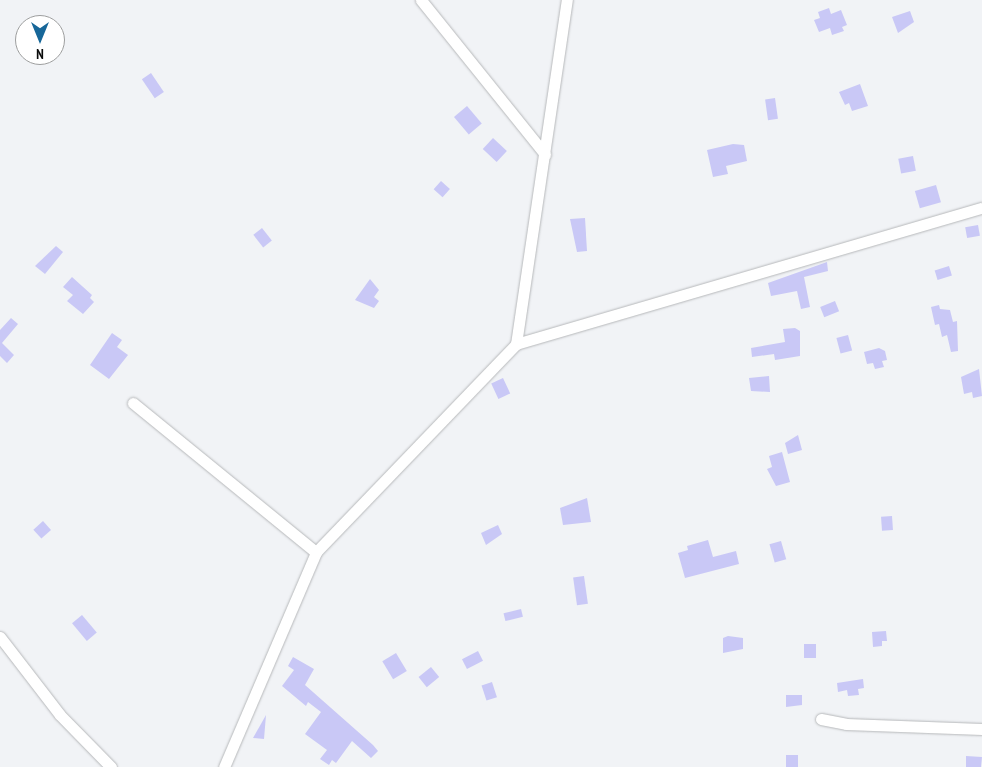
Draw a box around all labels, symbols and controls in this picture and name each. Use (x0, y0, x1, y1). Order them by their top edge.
north arrow (15, 15, 65, 65)
text: N (36, 45, 44, 63)

